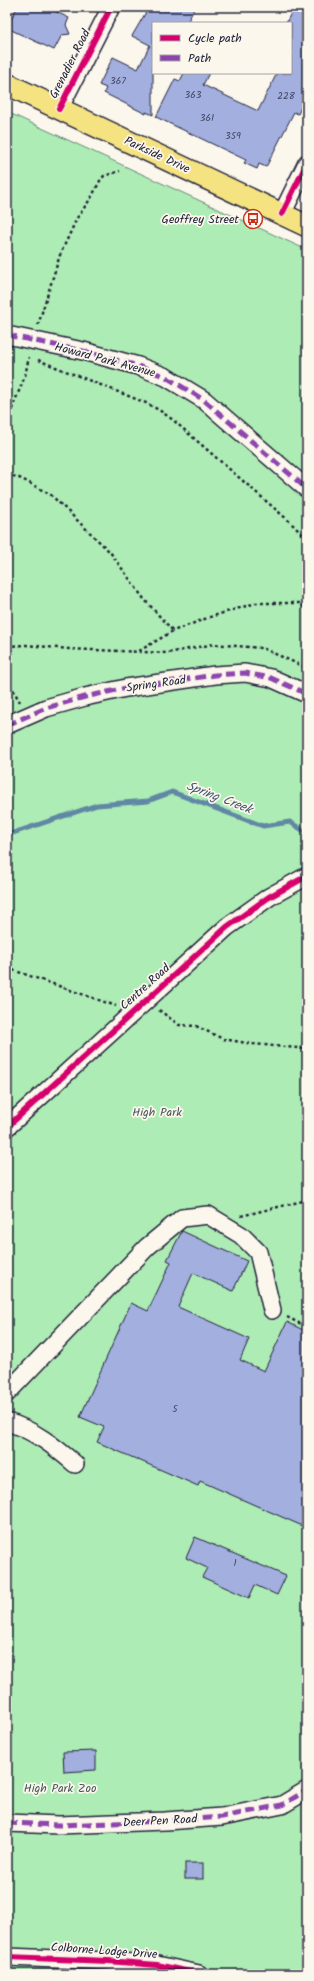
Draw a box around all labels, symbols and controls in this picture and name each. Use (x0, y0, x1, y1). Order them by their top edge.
legend (152, 22, 292, 74)
street label: Grenadier Road (44, 25, 96, 102)
text: Cycle path (188, 29, 242, 48)
text: Path (188, 49, 211, 68)
house number: 367 (110, 73, 126, 89)
house number: 363 (185, 87, 202, 103)
house number: 228 (277, 88, 296, 104)
house number: 361 (200, 110, 214, 126)
house number: 359 (225, 128, 241, 144)
street label: Parkside Drive (121, 131, 194, 179)
bus stop icon: Geoffrey Street (242, 208, 264, 230)
place label: Geoffrey Street (162, 210, 239, 229)
street label: Howard Park Avenue (52, 337, 158, 383)
street label: Spring Road (125, 670, 188, 698)
water label: Spring Creek (183, 776, 257, 821)
street label: Centre Road (116, 959, 175, 1015)
park label: High Park (132, 1103, 182, 1122)
house number: 5 (172, 1401, 178, 1417)
house number: 1 (233, 1555, 237, 1571)
park label: High Park Zoo (24, 1779, 96, 1798)
street label: Deer Pen Road (122, 1810, 199, 1832)
street label: Colborne Lodge Drive (50, 1938, 159, 1964)

